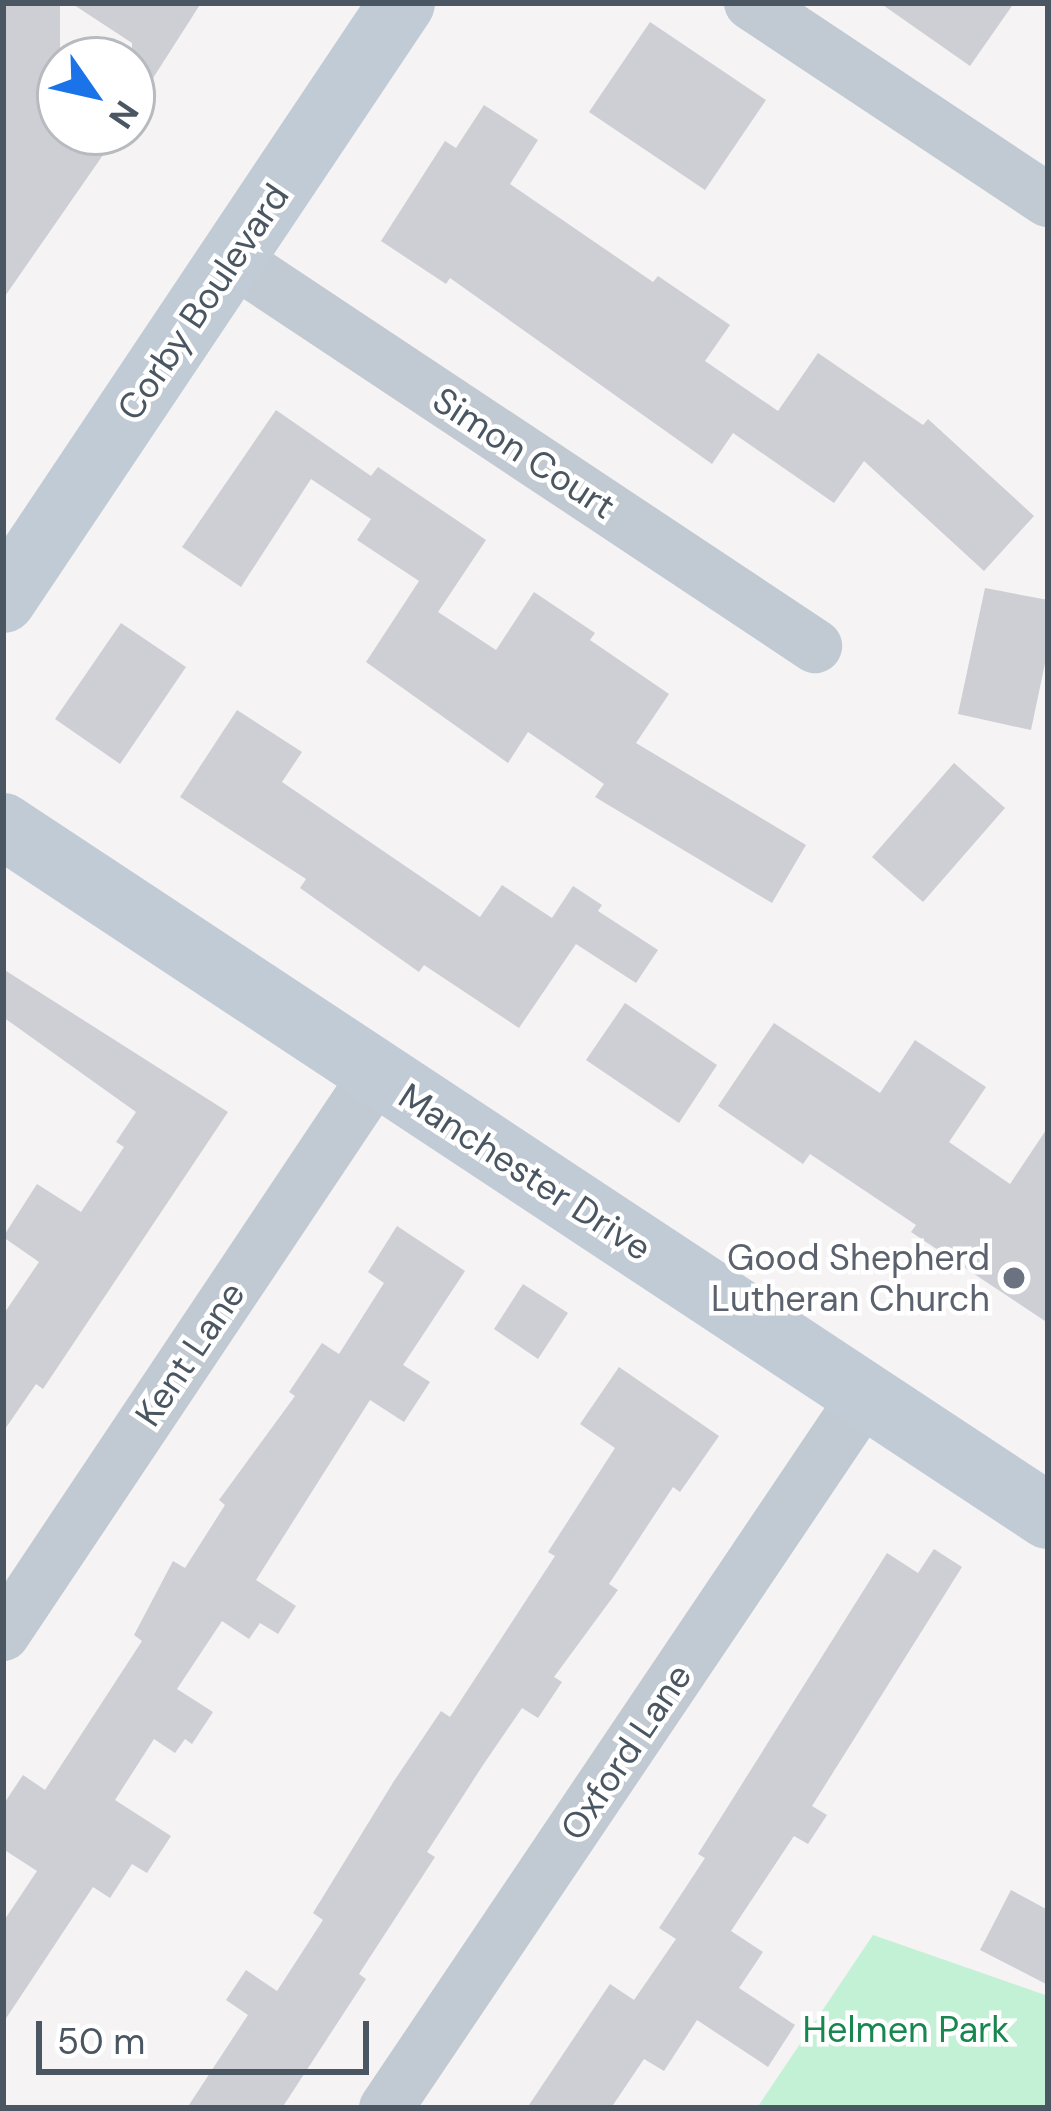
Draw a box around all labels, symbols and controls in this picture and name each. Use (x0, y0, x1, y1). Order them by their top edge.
north arrow (36, 36, 156, 156)
text: N (99, 93, 148, 137)
street label: Corby Boulevard (108, 176, 298, 428)
street label: Simon Court (425, 378, 623, 528)
street label: Manchester Drive (391, 1074, 659, 1270)
place label: Good Shepherd Lutheran Church (711, 1235, 990, 1320)
marker: Good Shepherd Lutheran Church (1001, 1265, 1027, 1291)
street label: Kent Lane (126, 1274, 254, 1434)
street label: Oxford Lane (551, 1656, 701, 1848)
scale bar (42, 1997, 375, 2071)
park label: Helmen Park (803, 2008, 1009, 2052)
text: 50 m (57, 2018, 145, 2065)

